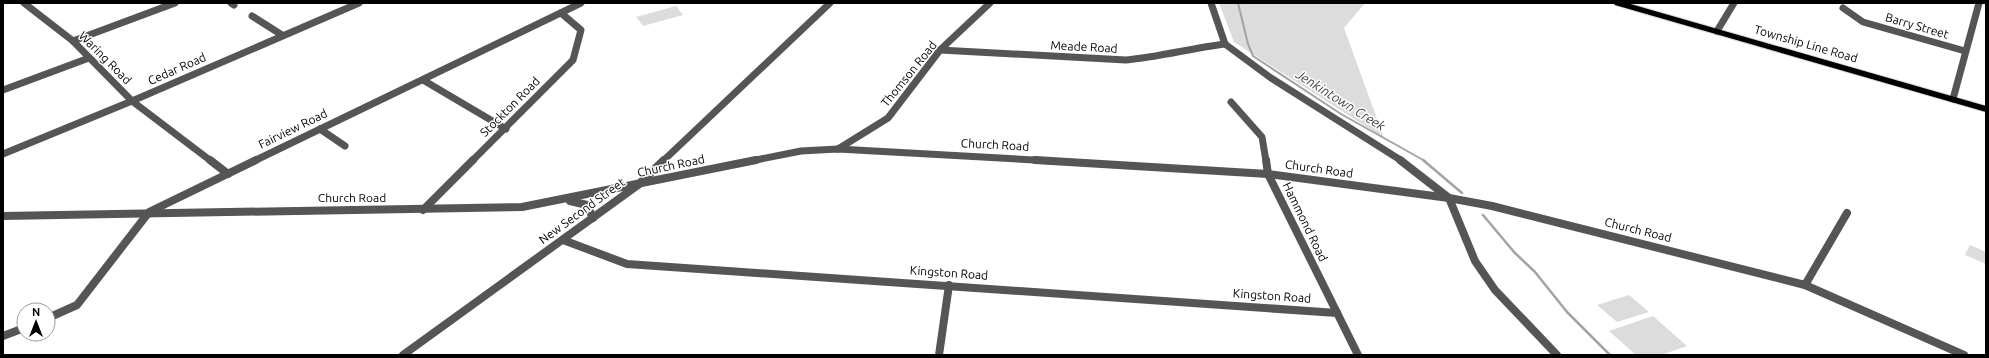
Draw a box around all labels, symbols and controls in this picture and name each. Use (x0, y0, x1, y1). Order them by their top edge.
street label: Barry Street (1884, 10, 1951, 41)
street label: Township Line Road (1753, 23, 1859, 65)
street label: Waring Road (76, 29, 134, 87)
street label: Thomson Road (878, 38, 939, 109)
street label: Meade Road (1050, 38, 1118, 55)
street label: Cedar Road (146, 50, 208, 87)
water label: Jenkintown Creek (1293, 66, 1388, 133)
street label: Stockton Road (477, 74, 542, 139)
street label: Fairview Road (256, 106, 329, 151)
street label: Church Road (961, 136, 1030, 153)
street label: Church Road (636, 152, 706, 179)
street label: Church Road (1284, 157, 1354, 180)
street label: New Second Street (536, 175, 627, 246)
street label: Hammond Road (1281, 180, 1330, 264)
street label: Church Road (318, 191, 386, 204)
street label: Church Road (1603, 215, 1673, 244)
street label: Kingston Road (909, 263, 989, 282)
street label: Kingston Road (1232, 286, 1312, 305)
north arrow (16, 302, 56, 342)
text: N (32, 306, 40, 318)

